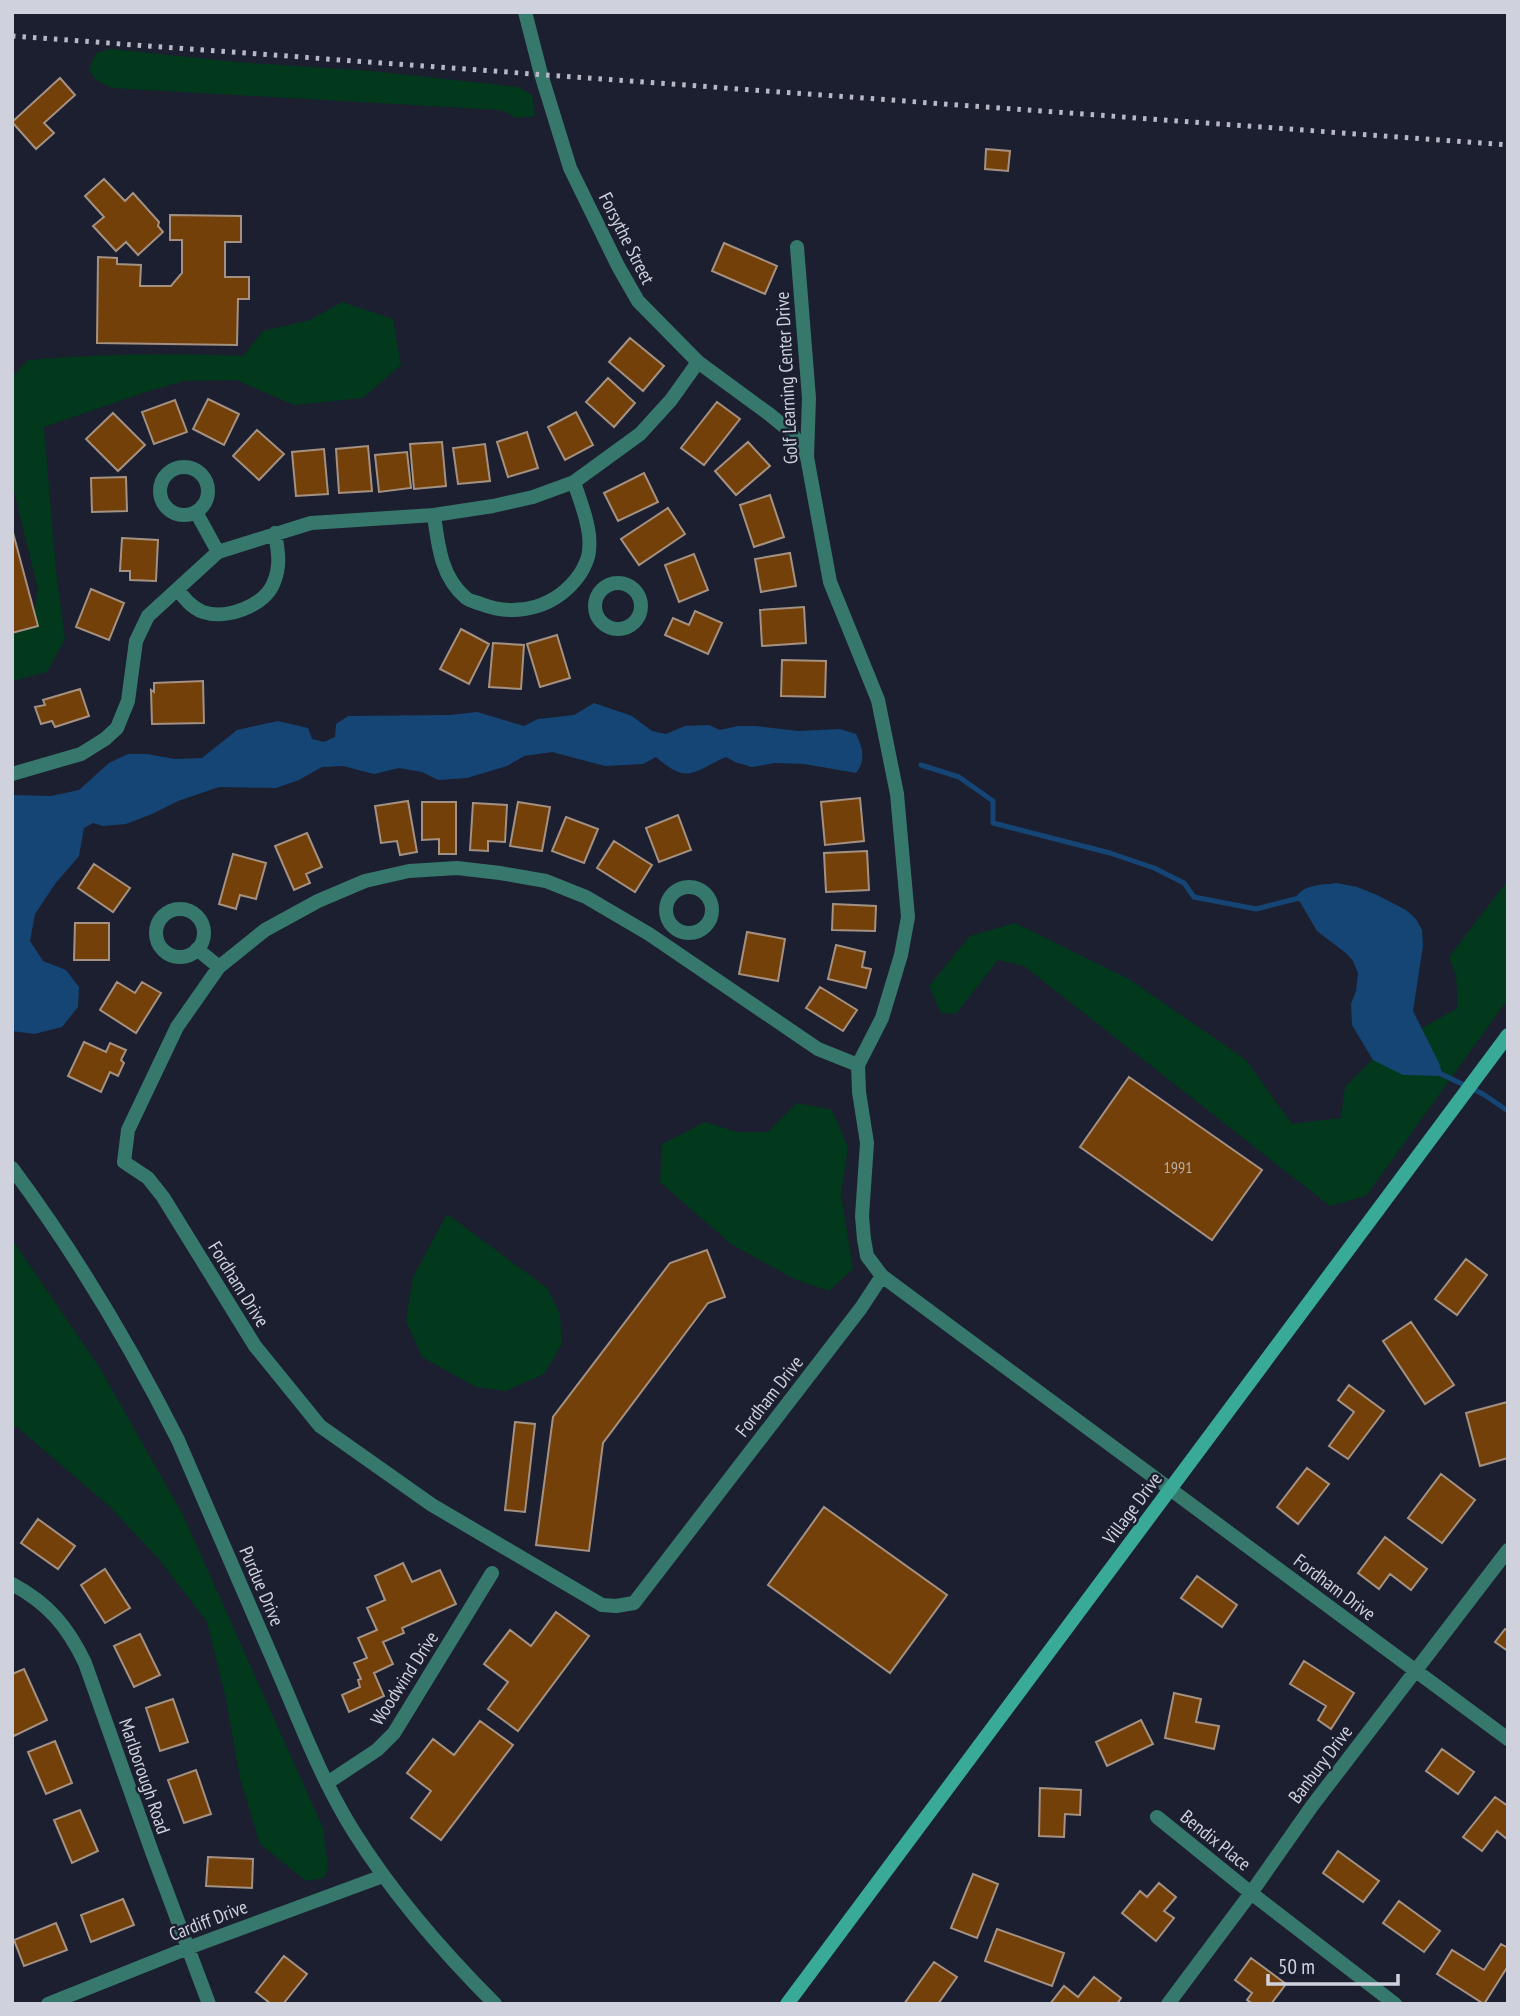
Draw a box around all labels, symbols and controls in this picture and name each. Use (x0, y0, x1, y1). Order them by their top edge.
street label: Forsythe Street (594, 188, 661, 289)
street label: Golf Learning Center Drive (769, 291, 803, 465)
house number: 1991 (1164, 1157, 1192, 1177)
street label: Fordham Drive (203, 1237, 275, 1331)
street label: Fordham Drive (730, 1351, 808, 1441)
street label: Village Drive (1097, 1467, 1167, 1550)
street label: Purdue Drive (234, 1542, 290, 1630)
street label: Fordham Drive (1289, 1548, 1381, 1626)
street label: Woodwind Drive (365, 1626, 443, 1729)
street label: Marlborough Road (114, 1715, 176, 1837)
street label: Banbury Drive (1283, 1720, 1357, 1808)
street label: Bendix Place (1176, 1804, 1256, 1876)
street label: Cardiff Drive (165, 1894, 251, 1946)
scale bar (1268, 1942, 1398, 1986)
text: 50 m (1278, 1953, 1315, 1980)

